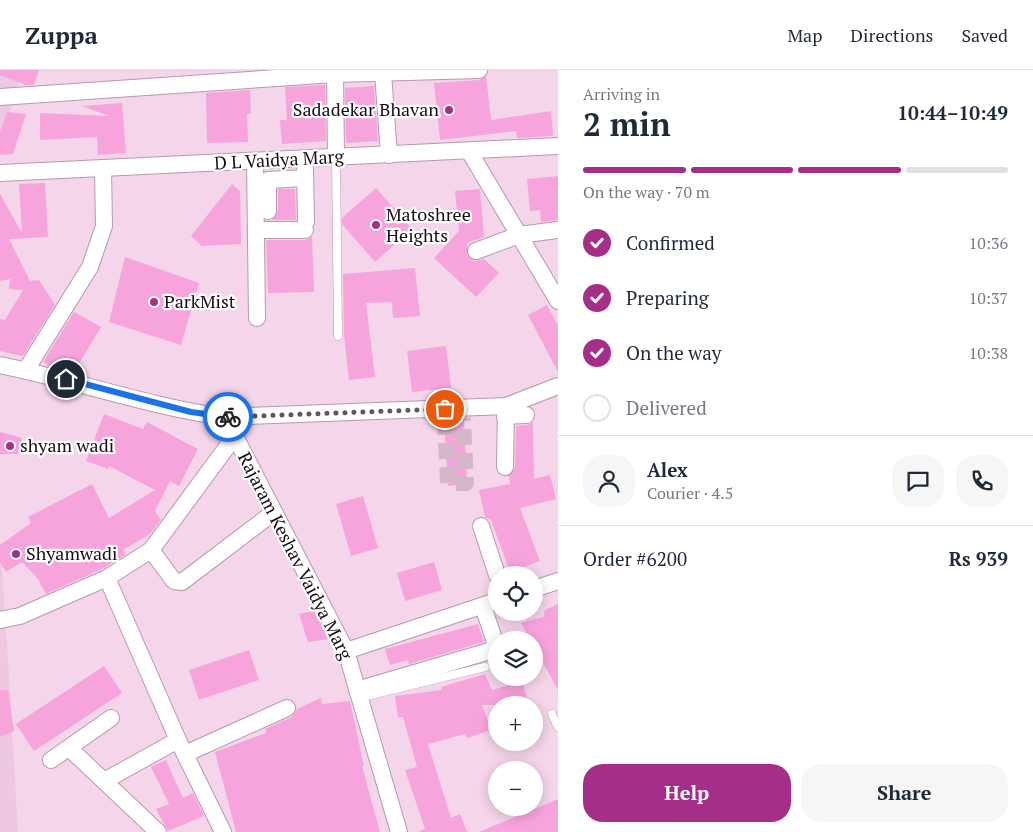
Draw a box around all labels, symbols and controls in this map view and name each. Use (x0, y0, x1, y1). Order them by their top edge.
text: Zuppa (25, 19, 98, 51)
text: Map (787, 23, 822, 47)
text: Directions (850, 23, 933, 47)
text: Saved (961, 23, 1008, 47)
text: Arriving in (583, 83, 660, 105)
place label: Sadadekar Bhavan (293, 97, 439, 121)
text: 10:44–10:49 (897, 100, 1008, 125)
text: 2 min (583, 103, 671, 145)
marker: Sadadekar Bhavan (443, 104, 455, 116)
street label: D L Vaidya Marg (213, 144, 345, 174)
text: On the way · 70 m (583, 181, 710, 203)
place label: Matoshree Heights (386, 202, 471, 247)
marker: Matoshree Heights (370, 219, 382, 231)
icon: check (583, 229, 611, 257)
text: Confirmed (626, 230, 715, 255)
text: 10:36 (969, 232, 1008, 254)
icon: check (583, 284, 611, 312)
text: Preparing (626, 285, 709, 310)
text: 10:37 (969, 287, 1008, 309)
place label: ParkMist (164, 289, 236, 313)
marker: ParkMist (148, 296, 160, 308)
icon: check (583, 339, 611, 367)
text: On the way (626, 340, 721, 365)
text: 10:38 (969, 342, 1008, 364)
pin (45, 358, 87, 400)
icon: home (52, 365, 80, 393)
pin (424, 388, 466, 430)
courier (203, 392, 253, 442)
icon: bag (431, 395, 459, 423)
text: Delivered (626, 395, 707, 420)
icon: bike (214, 403, 242, 431)
place label: shyam wadi (20, 433, 114, 457)
marker: shyam wadi (4, 440, 16, 452)
street label: Rajaram Keshav Vaidya Marg (233, 448, 359, 664)
button: person (583, 455, 635, 507)
button: chat (892, 455, 944, 507)
button: phone (956, 455, 1008, 507)
text: Alex (647, 457, 688, 482)
text: Courier · 4.5 (647, 482, 733, 504)
place label: Shyamwadi (26, 541, 118, 565)
text: Order #6200 (583, 546, 687, 571)
text: Rs 939 (949, 546, 1008, 571)
marker: Shyamwadi (10, 548, 22, 560)
map controls (488, 566, 543, 816)
button: locate (488, 566, 543, 621)
button: layers (488, 631, 543, 686)
button: + (488, 696, 543, 751)
button: − (488, 761, 543, 816)
button: Help (583, 764, 791, 822)
button: Share (801, 764, 1008, 822)

